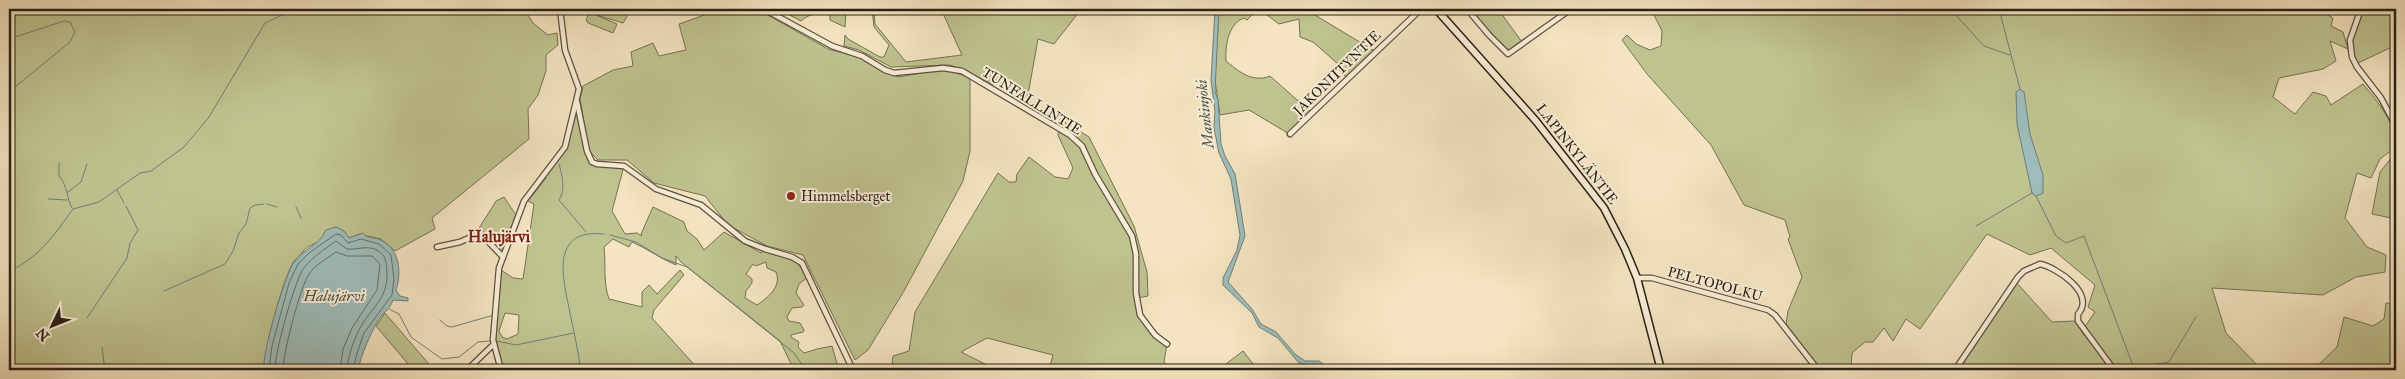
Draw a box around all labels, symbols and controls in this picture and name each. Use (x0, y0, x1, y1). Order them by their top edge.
street label: JAKONIITYNTIE (1288, 27, 1385, 121)
street label: TUNFALLINTIE (979, 63, 1085, 139)
water label: Mankinjoki (1192, 78, 1218, 151)
street label: LAPINKYLÄNTIE (1533, 100, 1622, 208)
place label: Himmelsberget (801, 188, 890, 205)
marker: Himmelsberget (785, 190, 797, 202)
district label: Halujärvi (468, 227, 531, 247)
street label: PELTOPOLKU (1666, 263, 1765, 305)
water label: Halujärvi (302, 287, 365, 305)
north arrow (28, 302, 78, 352)
text: N (33, 324, 53, 345)

